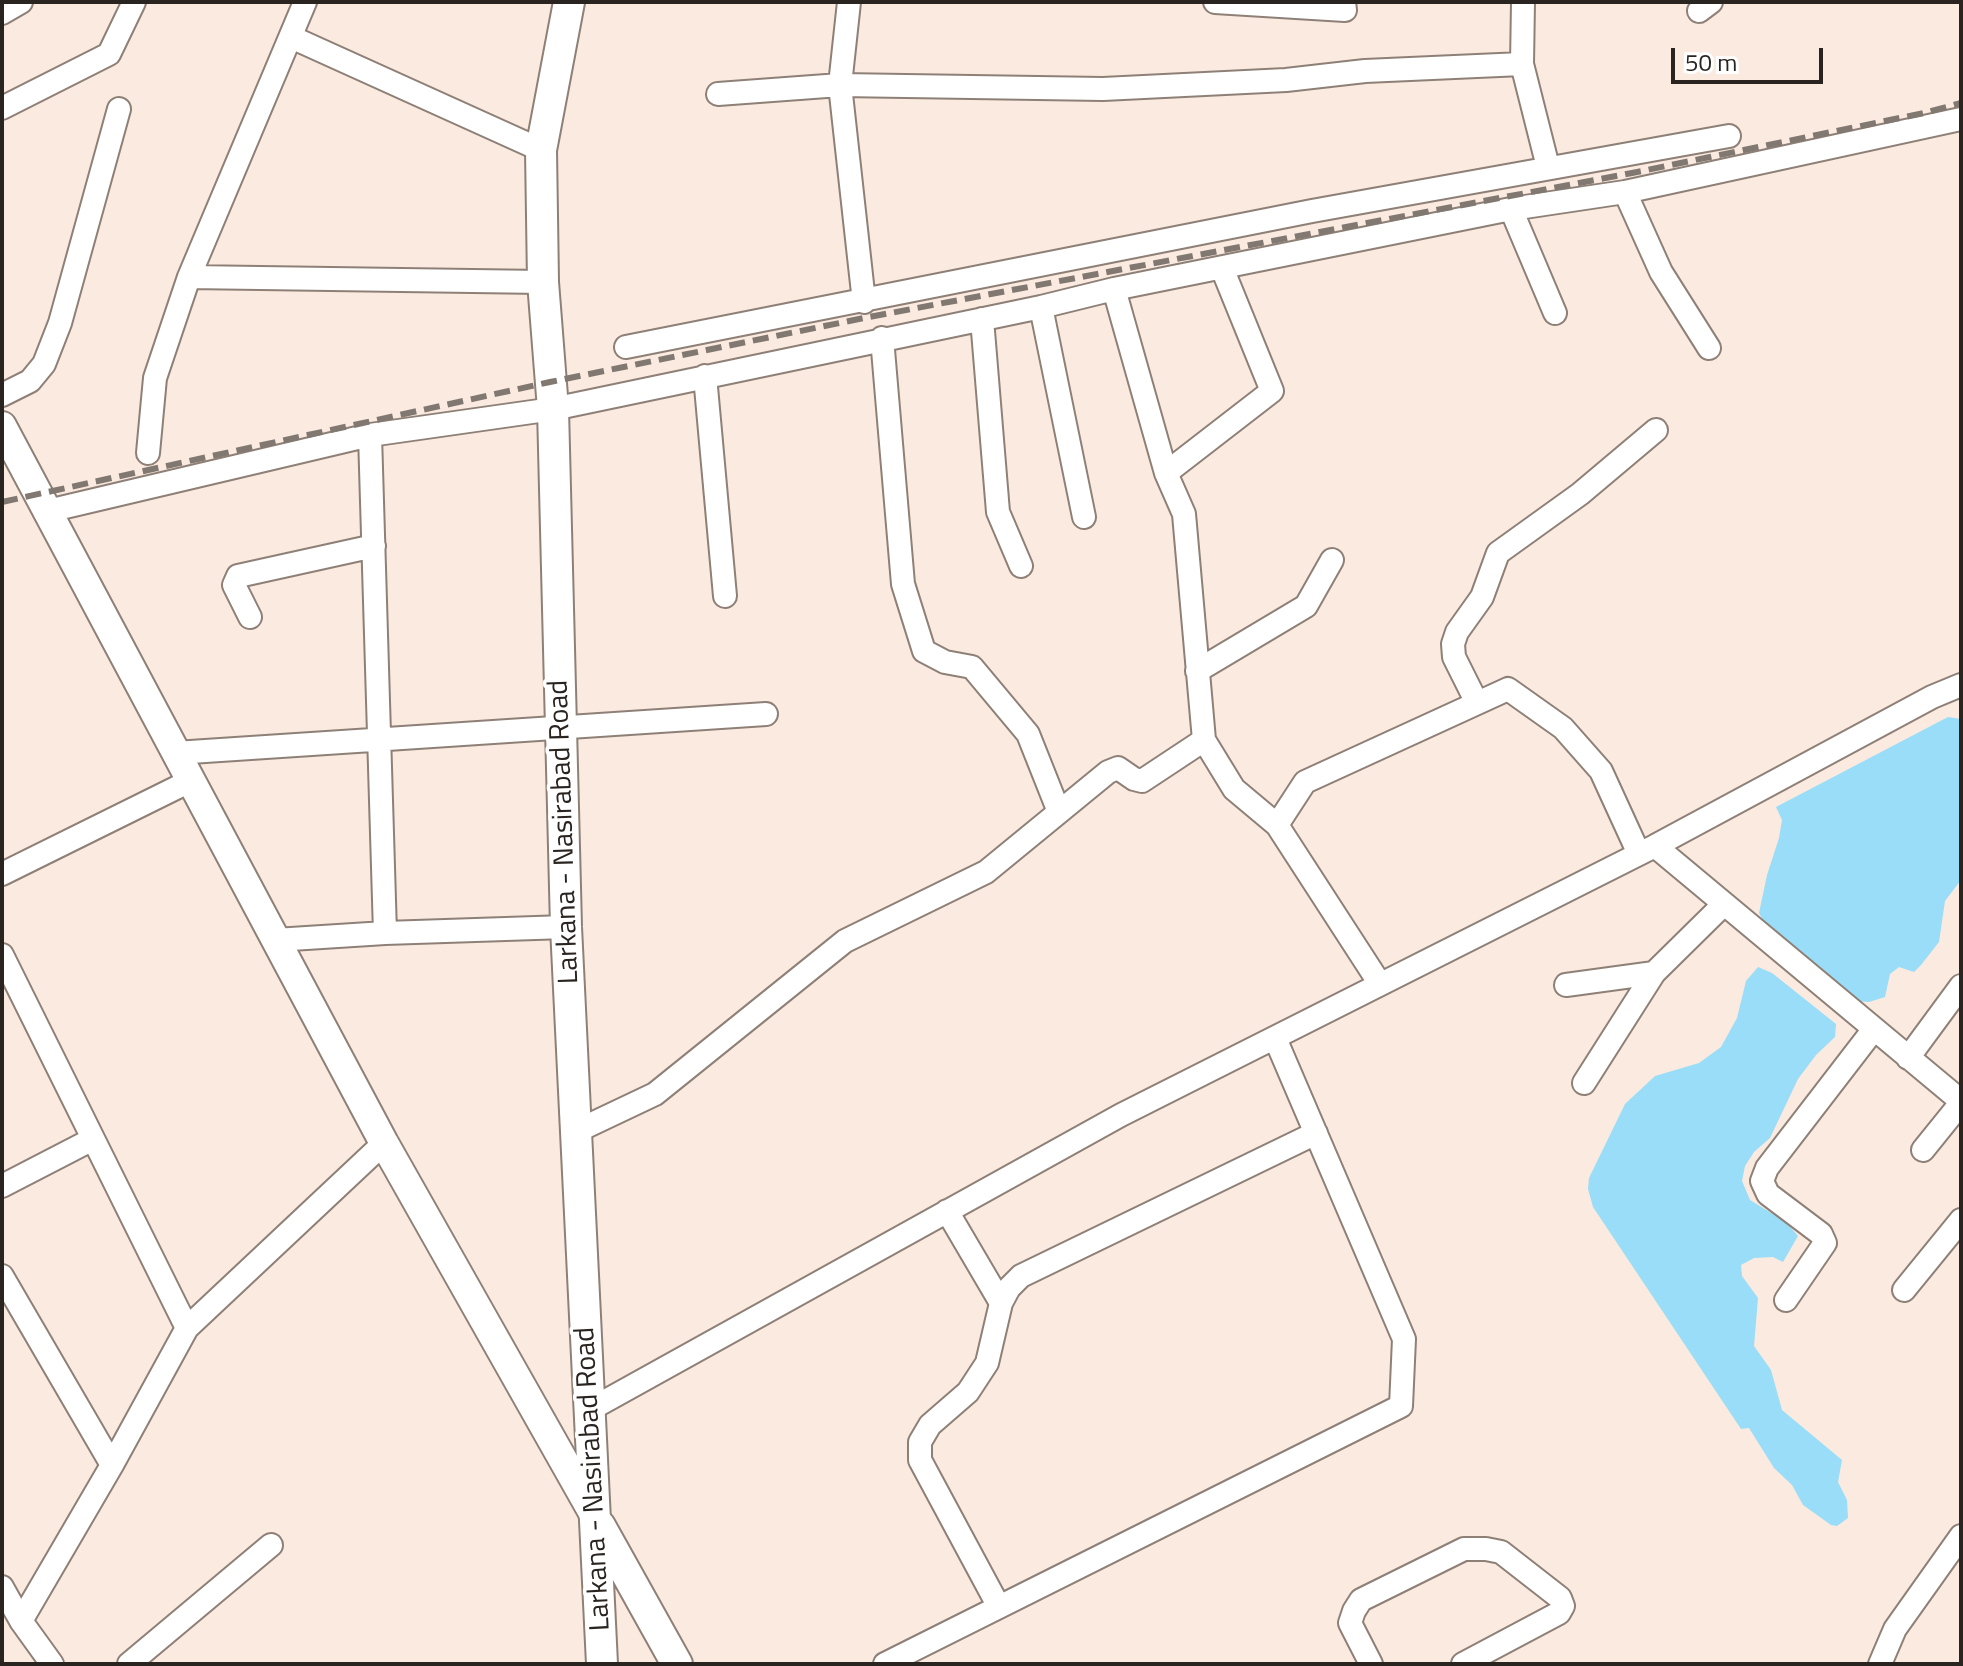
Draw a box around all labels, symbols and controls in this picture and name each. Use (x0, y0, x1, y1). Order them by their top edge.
scale bar (1675, 32, 1827, 82)
text: 50 m (1685, 44, 1737, 80)
street label: Larkana - Nasirabad Road (543, 679, 587, 985)
street label: Larkana - Nasirabad Road (569, 1326, 619, 1632)

